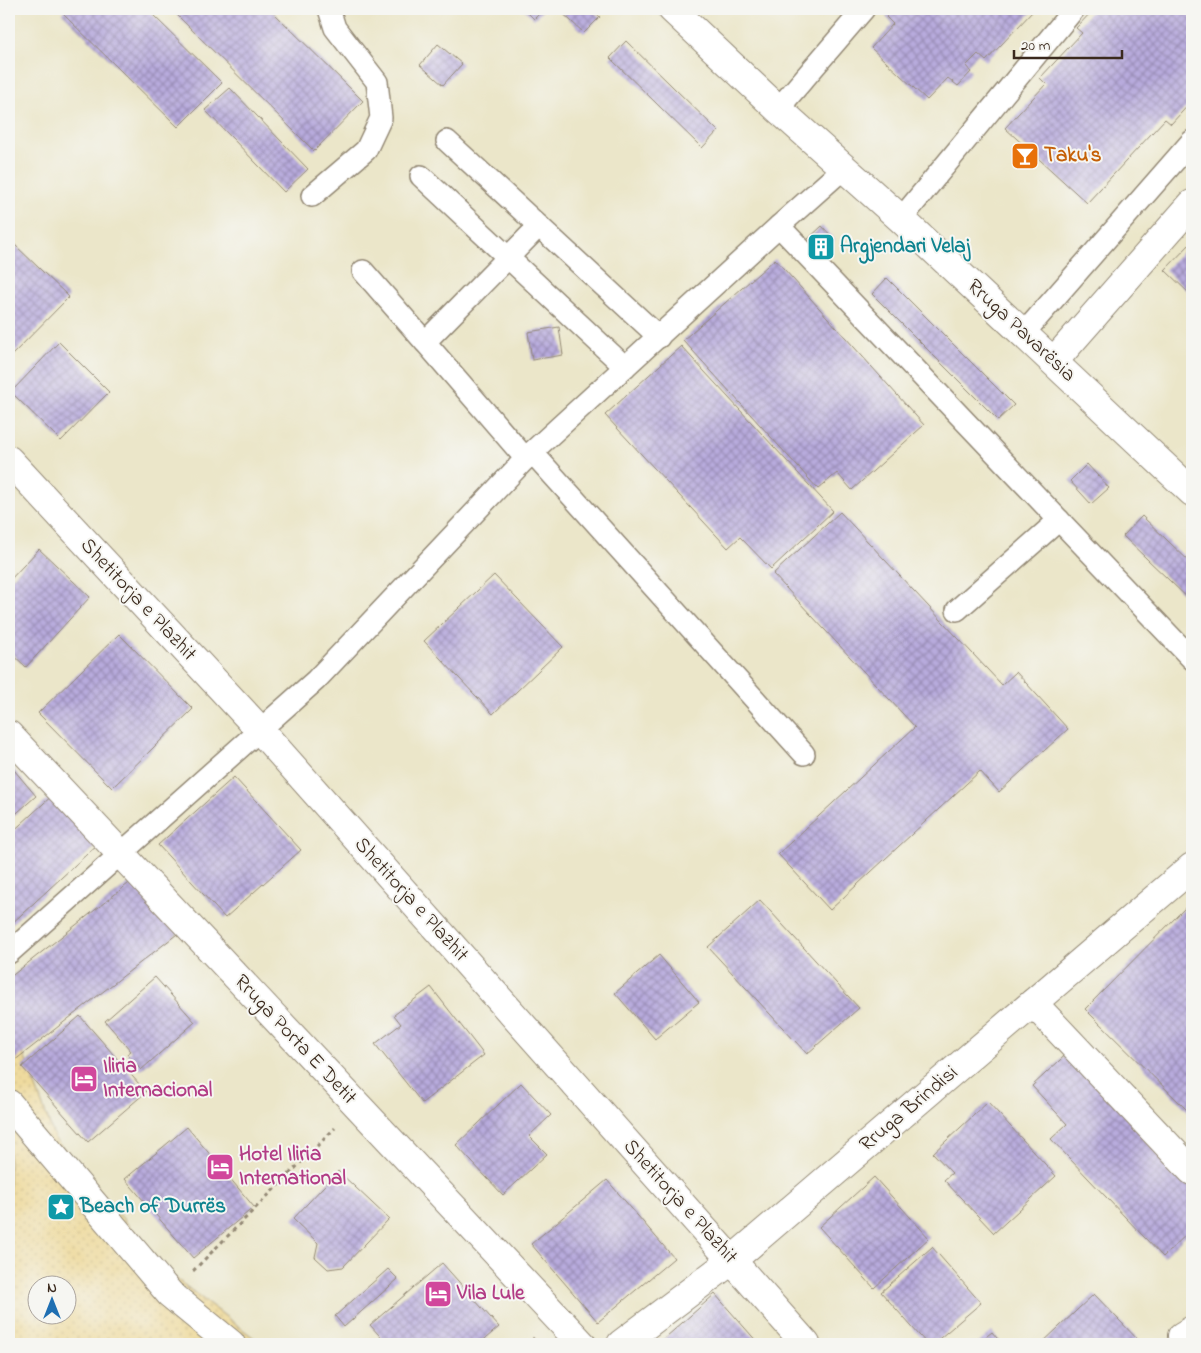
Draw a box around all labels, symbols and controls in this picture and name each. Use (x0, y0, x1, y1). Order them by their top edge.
scale bar (1014, 28, 1121, 60)
text: 20 m (1021, 35, 1051, 57)
bar icon: Taku's (1010, 141, 1040, 171)
place label: Taku's (1044, 141, 1102, 171)
building icon: Argjendari Velaj (806, 232, 836, 262)
place label: Argjendari Velaj (840, 232, 971, 264)
street label: Rruga Pavarësia (958, 272, 1082, 391)
street label: Shetitorja e Plazhit (73, 532, 203, 668)
street label: Shetitorja e Plazhit (347, 831, 475, 969)
street label: Rruga Porta E Detit (225, 968, 364, 1113)
place label: Iliria Internacional (103, 1052, 213, 1106)
street label: Rruga Brindisi (853, 1059, 966, 1161)
hotel icon: Iliria Internacional (69, 1064, 99, 1094)
street label: Shetitorja e Plazhit (616, 1133, 744, 1271)
place label: Hotel Iliria International (239, 1140, 346, 1194)
hotel icon: Hotel Iliria International (205, 1152, 235, 1182)
place icon: Beach of Durrës (46, 1192, 76, 1222)
place label: Beach of Durrës (79, 1192, 226, 1222)
north arrow (28, 1276, 78, 1326)
text: N (47, 1278, 57, 1299)
hotel icon: Vila Lule (423, 1279, 453, 1309)
place label: Vila Lule (456, 1279, 525, 1309)

